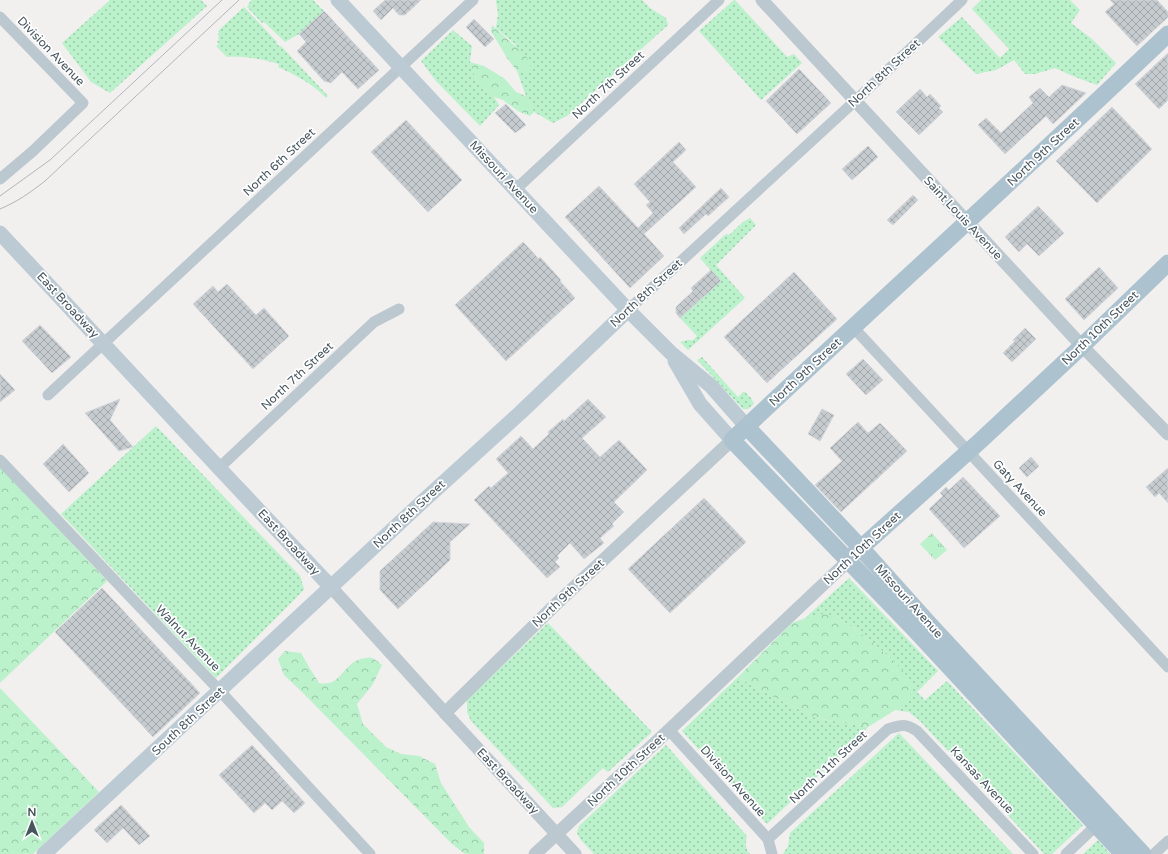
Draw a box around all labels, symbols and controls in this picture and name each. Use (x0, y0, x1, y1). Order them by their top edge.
street label: Division Avenue (14, 14, 88, 89)
street label: North 8th Street (845, 36, 923, 110)
street label: North 7th Street (569, 48, 647, 122)
street label: North 9th Street (1004, 115, 1082, 189)
street label: North 6th Street (240, 125, 318, 199)
street label: Missouri Avenue (467, 138, 541, 216)
street label: Saint Louis Avenue (921, 174, 1005, 263)
street label: North 8th Street (607, 256, 685, 330)
street label: East Broadway (34, 269, 102, 341)
street label: North 10th Street (1059, 288, 1141, 368)
street label: North 9th Street (766, 335, 844, 409)
street label: North 7th Street (258, 339, 336, 413)
street label: Gaty Avenue (990, 457, 1050, 520)
street label: North 8th Street (370, 477, 448, 551)
street label: East Broadway (255, 506, 323, 578)
street label: North 10th Street (820, 508, 904, 587)
street label: North 9th Street (529, 556, 607, 630)
street label: Missouri Avenue (872, 561, 946, 641)
street label: Walnut Avenue (153, 602, 223, 674)
street label: South 8th Street (149, 684, 227, 758)
street label: North 11th Street (786, 727, 870, 806)
street label: North 10th Street (584, 730, 668, 809)
street label: Division Avenue (697, 743, 769, 820)
street label: Kansas Avenue (947, 744, 1017, 817)
street label: East Broadway (474, 745, 542, 817)
north arrow (12, 802, 52, 842)
text: N (28, 806, 36, 819)

